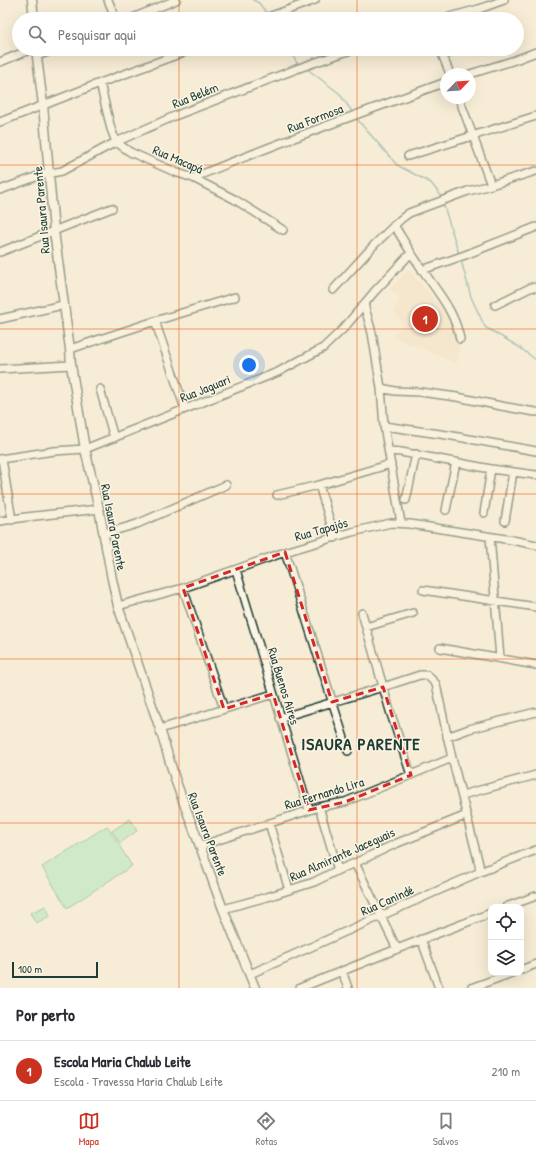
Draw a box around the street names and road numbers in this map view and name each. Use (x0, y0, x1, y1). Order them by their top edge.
street label: Rua Belém (169, 78, 221, 112)
street label: Rua Formosa (284, 99, 346, 137)
street label: Rua Macapá (150, 140, 206, 178)
street label: Rua Isaura Parente (28, 166, 54, 254)
street label: Rua Jaguari (177, 370, 233, 406)
street label: Rua Isaura Parente (97, 482, 131, 572)
street label: Rua Tapajós (292, 513, 350, 545)
street label: Rua Buenos Aires (264, 645, 304, 727)
street label: Rua Fernando Lira (282, 772, 366, 814)
street label: Rua Isaura Parente (184, 790, 232, 878)
street label: Rua Almirante Jaceguais (287, 823, 397, 885)
street label: Rua Canindé (358, 880, 416, 920)

